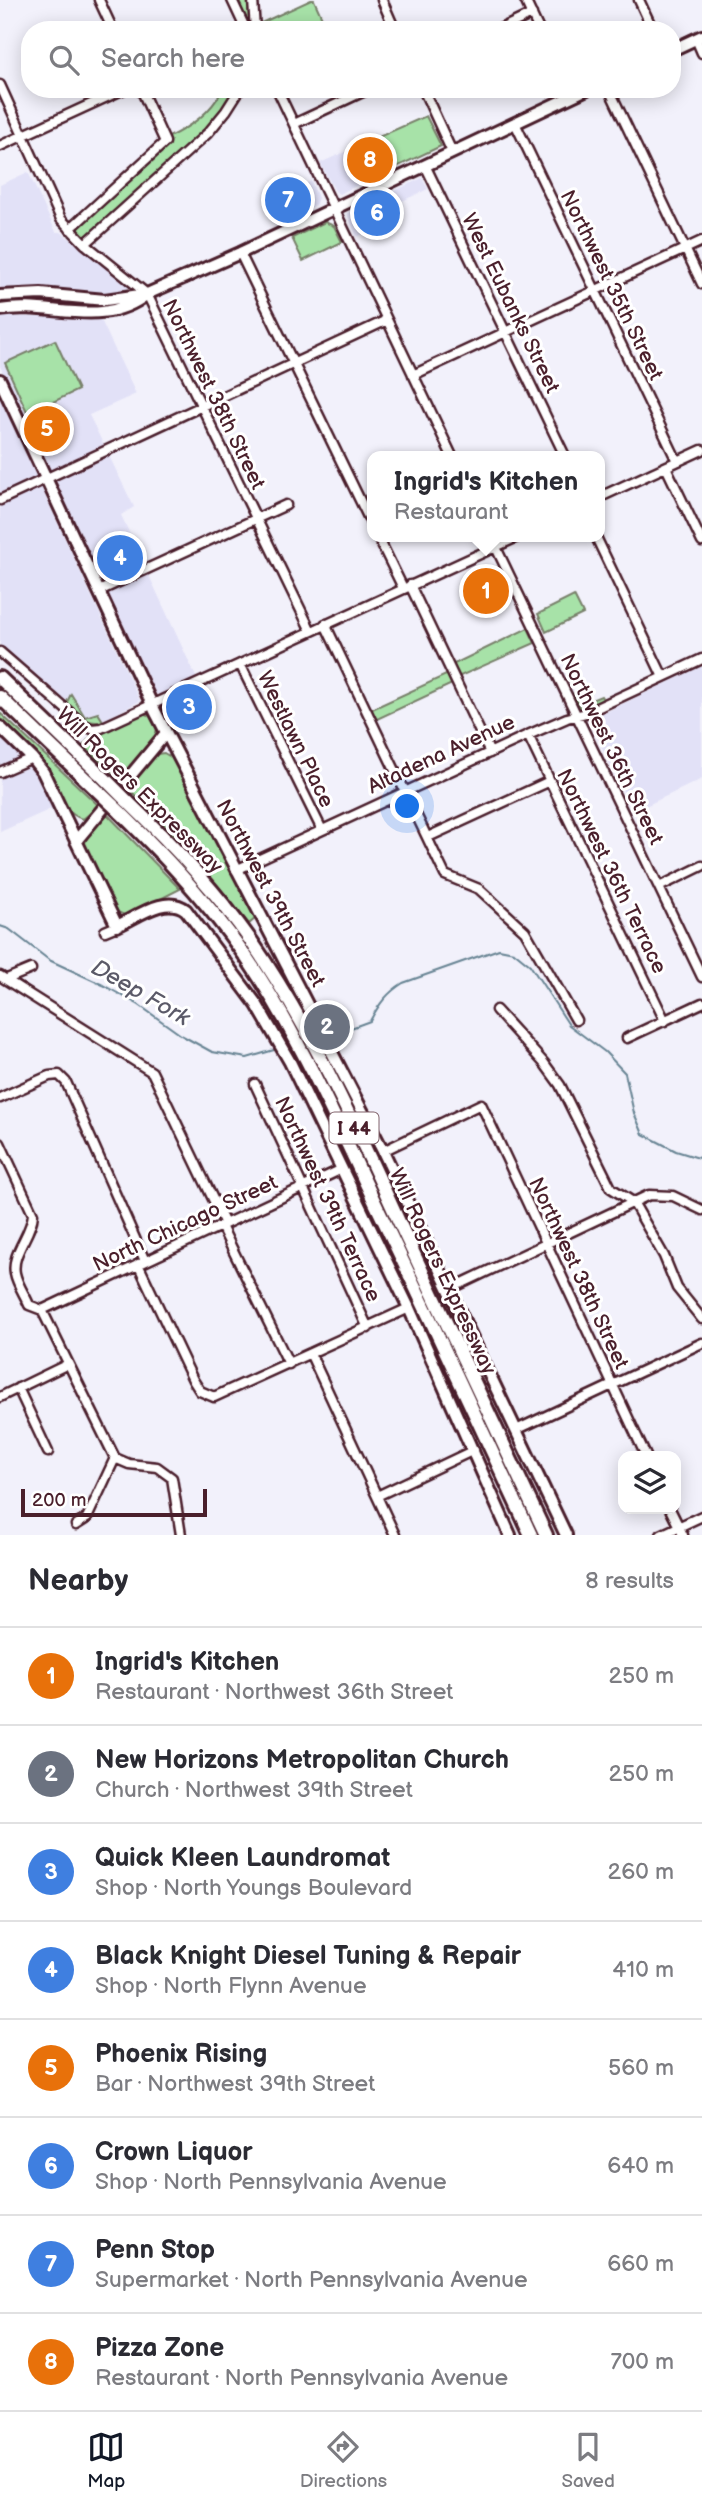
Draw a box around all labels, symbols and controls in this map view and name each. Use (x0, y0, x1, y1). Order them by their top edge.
search box (21, 21, 681, 98)
icon: search (45, 41, 83, 79)
text: Search here (101, 44, 245, 75)
pin: 8 (347, 134, 393, 186)
pin: 7 (265, 174, 311, 226)
street label: Northwest 35th Street (555, 186, 669, 385)
pin: 6 (354, 187, 400, 239)
street label: West Eubanks Street (456, 209, 565, 398)
street label: Northwest 38th Street (157, 295, 271, 494)
pin: 5 (24, 403, 70, 455)
popup (367, 451, 605, 542)
text: Ingrid's Kitchen (394, 467, 578, 498)
text: Restaurant (394, 498, 508, 526)
pin: 4 (97, 532, 143, 584)
pin: 1 (463, 565, 509, 617)
street label: Northwest 36th Street (554, 650, 669, 849)
street label: Westlawn Place (252, 667, 339, 811)
pin: 3 (166, 681, 212, 733)
street label: Will Rogers Expressway (51, 702, 228, 879)
street label: Altadena Avenue (364, 709, 519, 800)
street label: Northwest 36th Terrace (551, 765, 672, 978)
your location (390, 789, 424, 823)
street label: Northwest 39th Street (211, 795, 331, 992)
water label: Deep Fork (86, 953, 195, 1033)
pin: 2 (304, 1001, 350, 1053)
street label: Northwest 39th Terrace (269, 1093, 386, 1306)
road number: I 44 (330, 1112, 378, 1144)
street label: Will Rogers Expressway (384, 1164, 502, 1379)
street label: North Chicago Street (89, 1169, 282, 1277)
street label: Northwest 38th Street (523, 1173, 634, 1373)
map controls (618, 1451, 681, 1514)
button: layers (618, 1451, 681, 1514)
scale bar (21, 1486, 206, 1518)
text: 200 m (32, 1489, 86, 1512)
text: Nearby (28, 1563, 128, 1599)
text: 8 results (585, 1567, 674, 1595)
text: Ingrid's Kitchen (95, 1647, 279, 1678)
text: 1 (46, 1662, 56, 1690)
text: 250 m (608, 1662, 674, 1690)
text: Restaurant · Northwest 36th Street (95, 1678, 453, 1706)
text: New Horizons Metropolitan Church (95, 1745, 509, 1776)
text: 2 (44, 1760, 58, 1788)
text: 250 m (608, 1760, 674, 1788)
text: Church · Northwest 39th Street (95, 1776, 413, 1804)
text: Quick Kleen Laundromat (95, 1843, 390, 1874)
text: 3 (44, 1858, 58, 1886)
text: 260 m (608, 1858, 674, 1886)
text: Shop · North Youngs Boulevard (95, 1874, 412, 1902)
text: Black Knight Diesel Tuning & Repair (95, 1941, 521, 1972)
text: 4 (44, 1956, 58, 1984)
text: 410 m (612, 1956, 674, 1984)
text: Shop · North Flynn Avenue (95, 1972, 367, 2000)
text: Phoenix Rising (95, 2039, 267, 2070)
text: 5 (44, 2054, 58, 2082)
text: 560 m (608, 2054, 674, 2082)
text: Bar · Northwest 39th Street (95, 2070, 375, 2098)
text: Crown Liquor (95, 2137, 253, 2168)
text: 6 (44, 2152, 58, 2180)
text: 640 m (607, 2152, 674, 2180)
text: Shop · North Pennsylvania Avenue (95, 2168, 447, 2196)
text: Penn Stop (95, 2235, 215, 2266)
text: 7 (45, 2250, 57, 2278)
text: 660 m (607, 2250, 674, 2278)
text: Supermarket · North Pennsylvania Avenue (95, 2266, 528, 2294)
text: Pizza Zone (95, 2333, 224, 2364)
text: 8 (44, 2348, 58, 2376)
text: 700 m (610, 2348, 674, 2376)
text: Restaurant · North Pennsylvania Avenue (95, 2364, 508, 2392)
tab: Map (87, 2428, 125, 2493)
tab: Directions (300, 2428, 387, 2493)
tab: Saved (561, 2428, 615, 2493)

